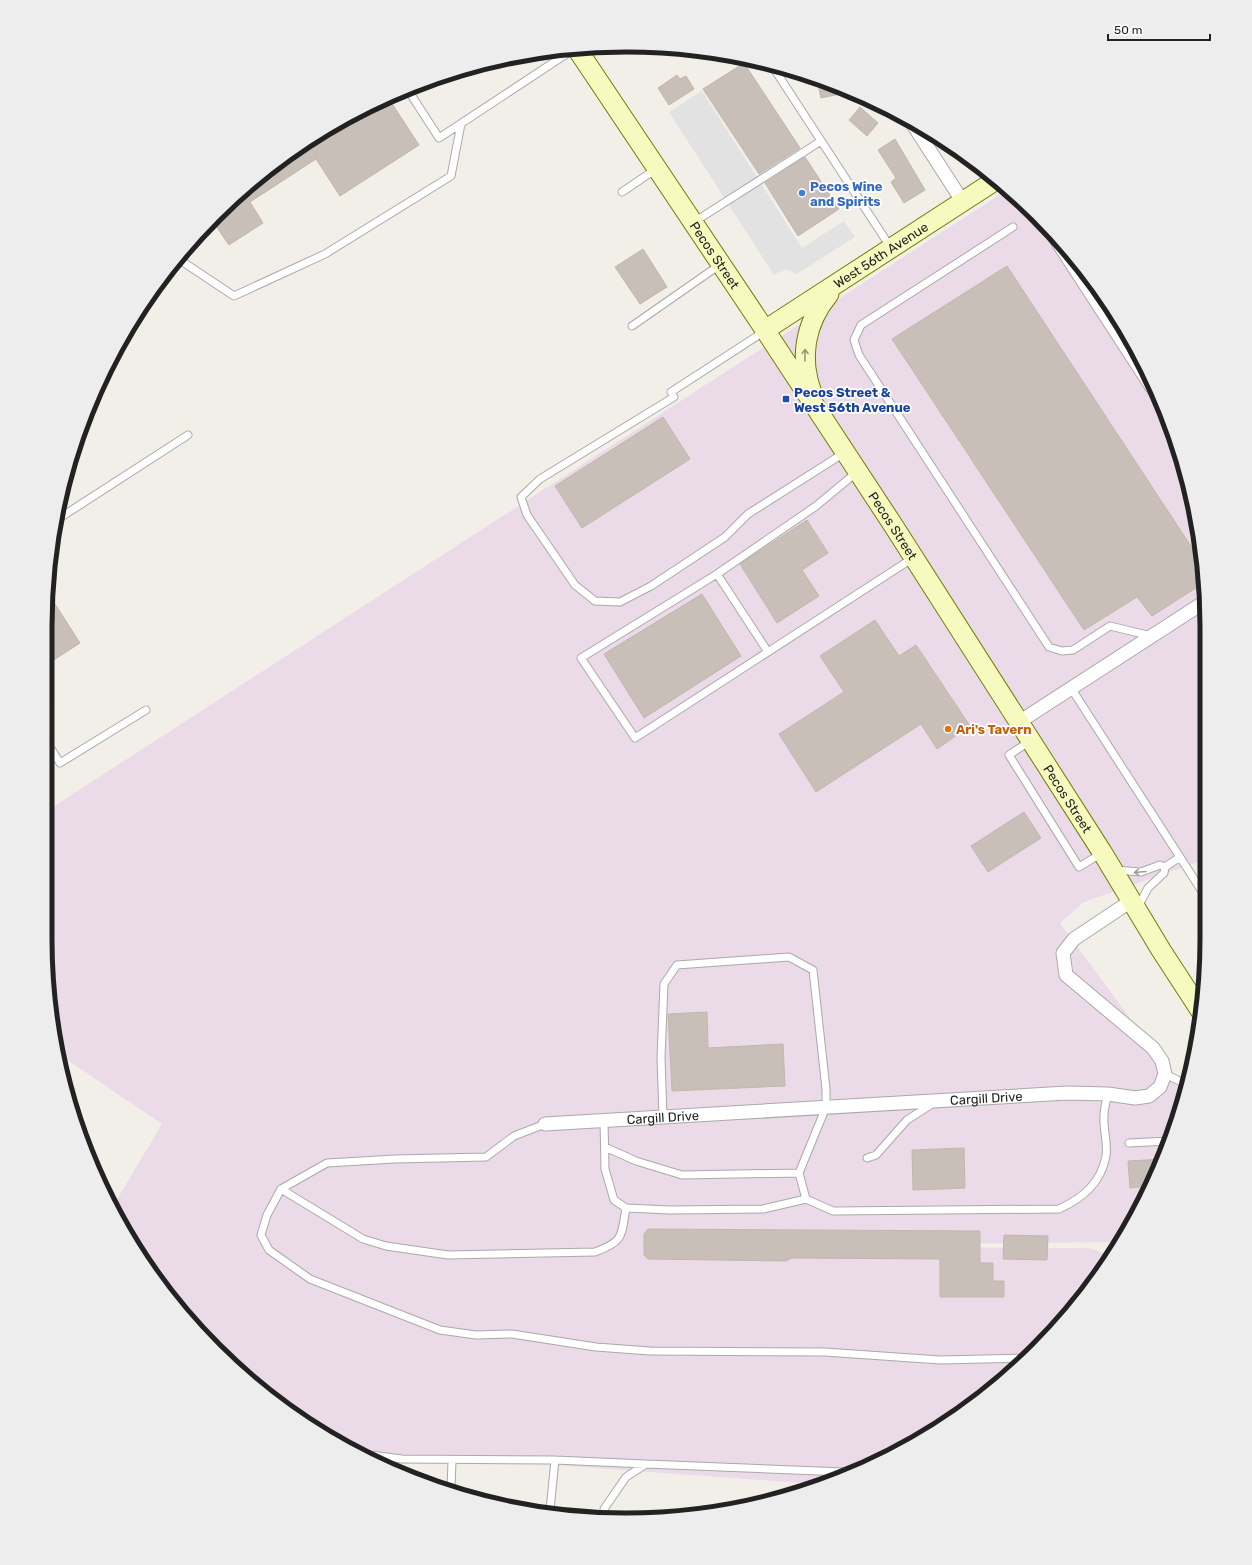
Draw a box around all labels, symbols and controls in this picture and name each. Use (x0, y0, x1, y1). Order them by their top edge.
scale bar (1108, 16, 1210, 42)
text: 50 m (1114, 23, 1142, 37)
place label: Pecos Wine and Spirits (810, 179, 883, 209)
marker: Pecos Wine and Spirits (797, 188, 807, 198)
street label: Pecos Street (687, 219, 743, 292)
street label: West 56th Avenue (831, 219, 931, 291)
one-way arrow (801, 349, 809, 362)
place label: Pecos Street & West 56th Avenue (794, 385, 911, 415)
marker: Pecos Street & West 56th Avenue (781, 394, 791, 404)
street label: Pecos Street (866, 489, 921, 562)
place label: Ari's Tavern (956, 722, 1032, 737)
marker: Ari's Tavern (943, 724, 953, 734)
street label: Pecos Street (1041, 762, 1095, 835)
one-way arrow (1134, 868, 1147, 875)
street label: Cargill Drive (950, 1088, 1023, 1107)
street label: Cargill Drive (626, 1107, 699, 1127)

